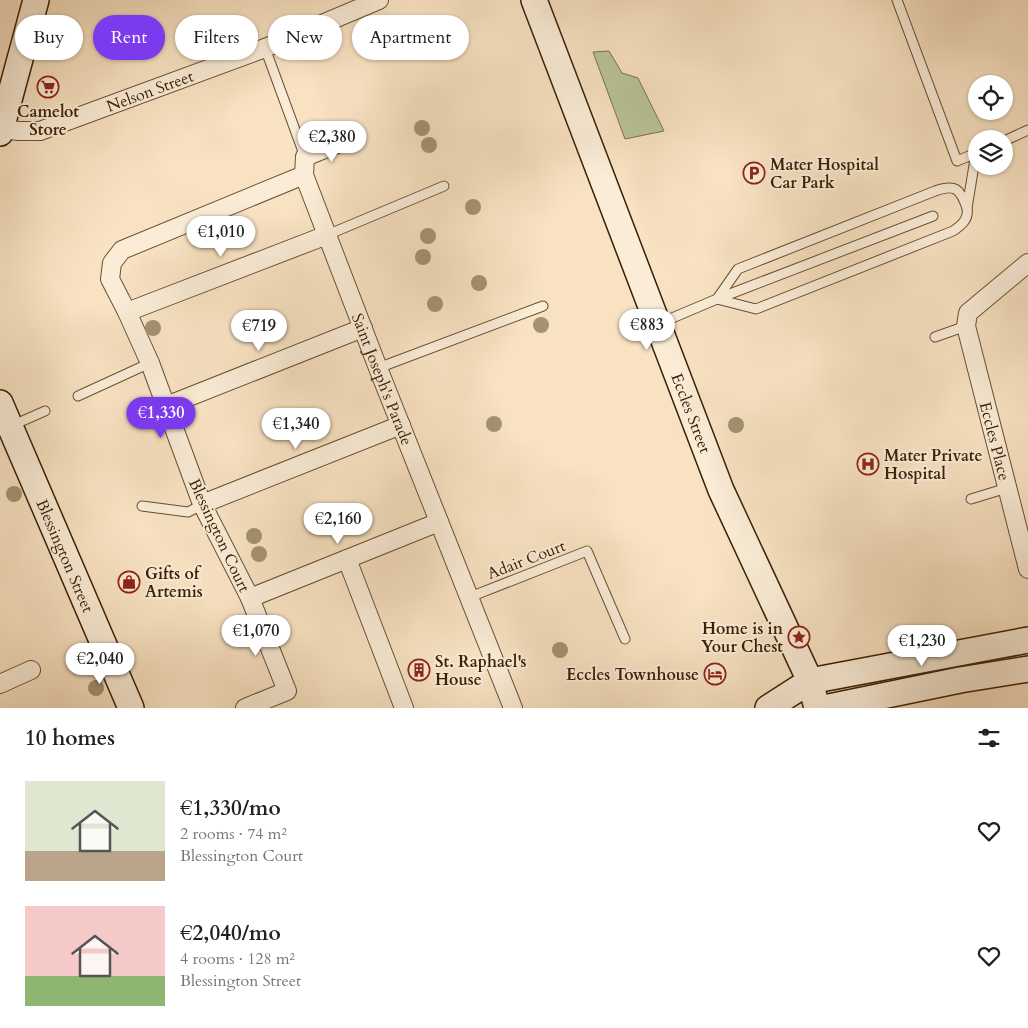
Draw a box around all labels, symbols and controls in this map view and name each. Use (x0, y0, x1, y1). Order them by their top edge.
chip: Buy (15, 15, 83, 60)
chip: Rent (93, 15, 165, 60)
chip: Filters (175, 15, 258, 60)
chip: New (268, 15, 342, 60)
chip: Apartment (352, 15, 469, 60)
street label: Nelson Street (104, 65, 196, 118)
supermarket icon: Camelot Store (36, 75, 60, 99)
map controls (968, 75, 1013, 175)
button: locate (968, 75, 1013, 120)
place label: Camelot Store (17, 101, 79, 141)
pin: €2,380 (291, 120, 373, 163)
text: €2,380 (309, 126, 356, 148)
button: layers (968, 130, 1013, 175)
place label: Mater Hospital Car Park (770, 154, 879, 194)
parking icon: Mater Hospital Car Park (742, 161, 766, 185)
pin: €1,010 (180, 216, 262, 258)
text: €1,010 (198, 221, 245, 243)
pin: €883 (617, 308, 677, 351)
pin: €719 (229, 310, 289, 352)
street label: Saint Joseph's Parade (346, 310, 418, 449)
text: €883 (630, 314, 664, 336)
text: €719 (242, 315, 276, 337)
street label: Eccles Street (665, 370, 716, 456)
pin: €1,330 (120, 396, 202, 439)
street label: Eccles Place (974, 400, 1015, 483)
text: €1,330 (138, 402, 185, 424)
pin: €1,340 (255, 408, 337, 450)
text: €1,340 (273, 413, 320, 435)
place label: Mater Private Hospital (884, 445, 982, 485)
hospital icon: Mater Private Hospital (856, 452, 880, 476)
street label: Blessington Court (183, 475, 255, 596)
street label: Blessington Street (31, 496, 99, 616)
pin: €2,160 (297, 502, 379, 545)
text: €2,160 (315, 508, 362, 530)
street label: Adair Court (484, 535, 569, 585)
place label: Gifts of Artemis (145, 563, 203, 603)
shop icon: Gifts of Artemis (117, 570, 141, 594)
pin: €1,070 (215, 614, 297, 657)
place label: Home is in Your Chest (701, 618, 784, 658)
text: €1,070 (233, 620, 280, 642)
pin: €1,230 (881, 624, 963, 667)
place icon: Home is in Your Chest (787, 625, 811, 649)
text: €1,230 (899, 630, 946, 652)
pin: €2,040 (59, 642, 141, 685)
text: €2,040 (77, 648, 124, 670)
place label: St. Raphael's House (435, 651, 526, 691)
building icon: St. Raphael's House (407, 658, 431, 682)
hotel icon: Eccles Townhouse (703, 662, 727, 686)
place label: Eccles Townhouse (566, 664, 699, 686)
text: 10 homes (25, 724, 115, 753)
icon: filters (975, 724, 1003, 752)
text: €1,330/mo (180, 794, 281, 823)
icon: home (65, 801, 125, 861)
icon: heart (975, 817, 1003, 845)
text: 2 rooms · 74 m² (180, 823, 287, 845)
text: Blessington Court (180, 845, 303, 867)
text: €2,040/mo (180, 919, 281, 948)
icon: home (65, 926, 125, 986)
icon: heart (975, 942, 1003, 970)
text: 4 rooms · 128 m² (180, 948, 295, 970)
text: Blessington Street (180, 970, 301, 992)

